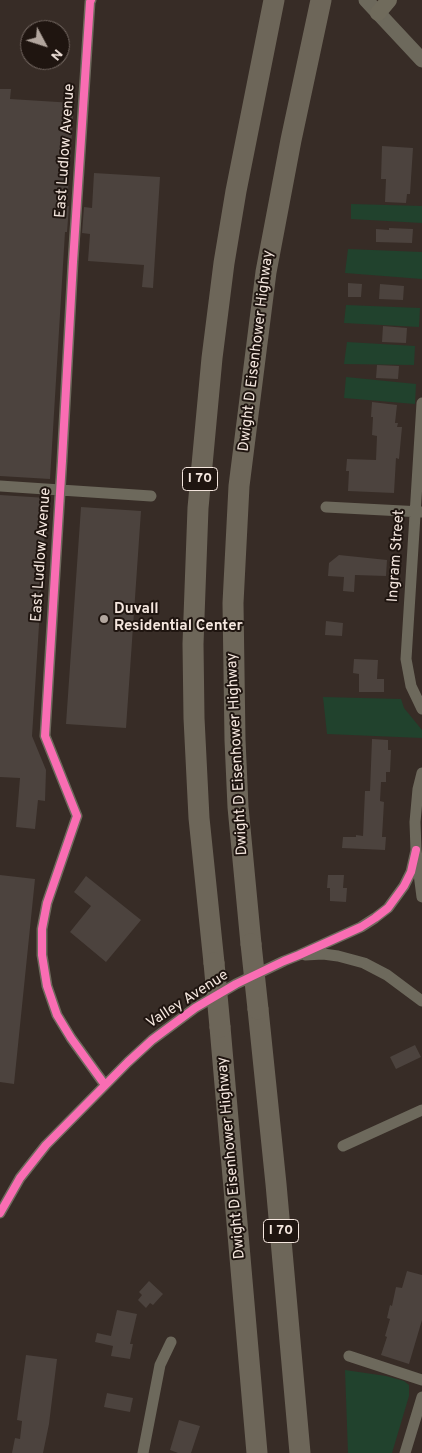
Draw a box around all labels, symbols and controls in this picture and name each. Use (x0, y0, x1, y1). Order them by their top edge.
north arrow (20, 20, 70, 70)
text: N (46, 45, 66, 64)
street label: East Ludlow Avenue (52, 83, 80, 219)
street label: Dwight D Eisenhower Highway (236, 249, 278, 453)
road number: I 70 (182, 468, 218, 490)
street label: East Ludlow Avenue (28, 487, 56, 623)
street label: Ingram Street (385, 509, 409, 603)
place label: Duvall Residential Center (114, 601, 243, 636)
marker: Duvall Residential Center (98, 613, 110, 625)
street label: Dwight D Eisenhower Highway (224, 652, 252, 856)
street label: Valley Avenue (144, 967, 232, 1033)
street label: Dwight D Eisenhower Highway (214, 1056, 250, 1260)
road number: I 70 (264, 1220, 298, 1242)

